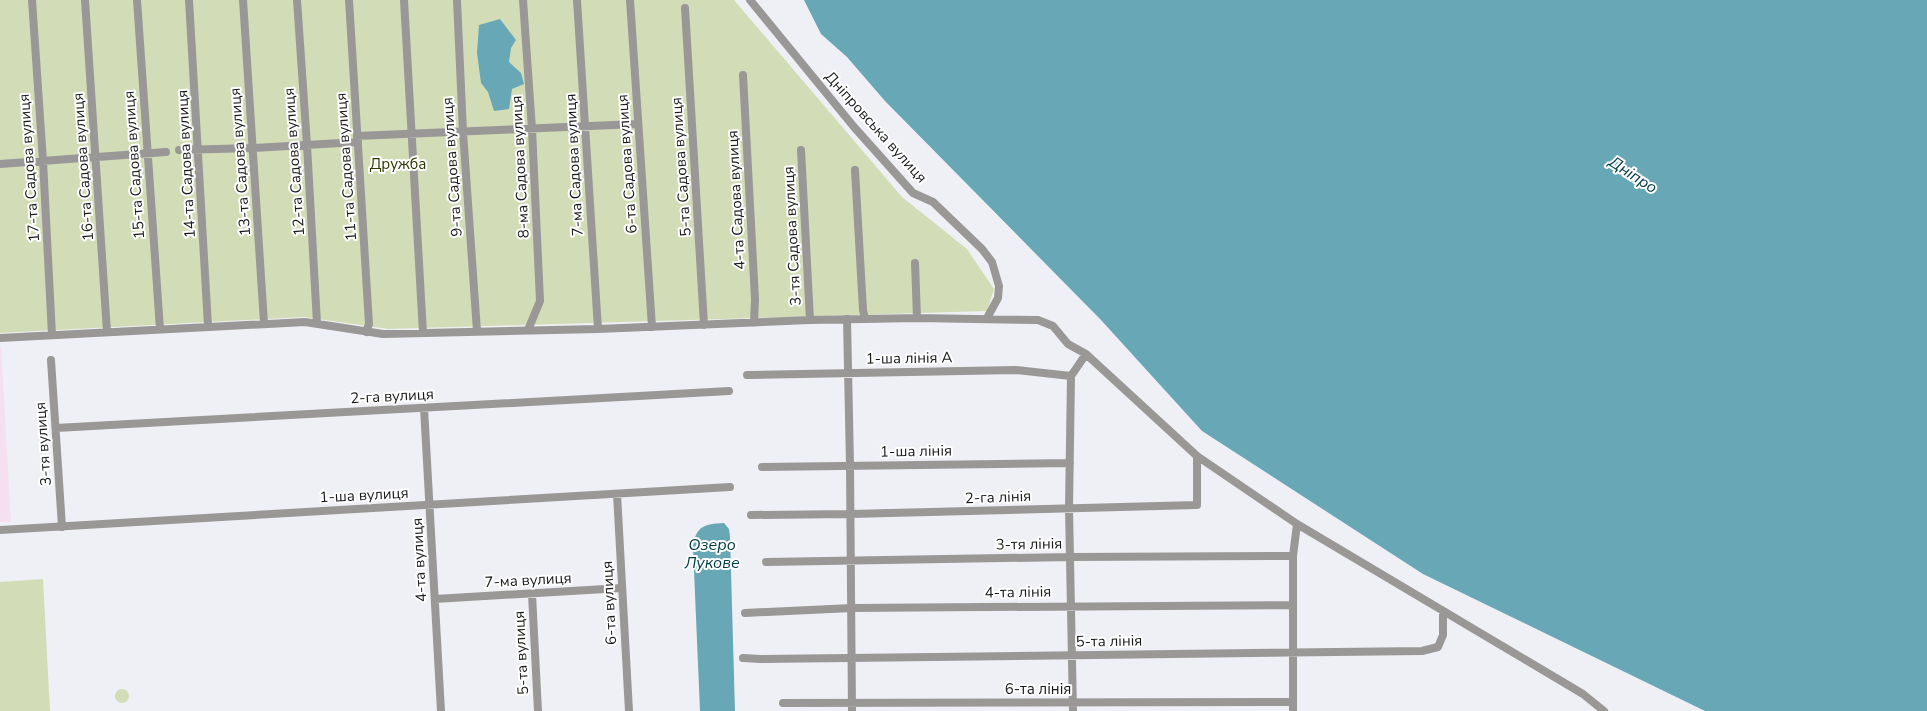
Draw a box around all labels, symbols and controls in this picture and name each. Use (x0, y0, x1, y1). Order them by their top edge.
street label: Дніпровська вулиця (821, 67, 931, 187)
street label: 13-та Садова вулиця (225, 87, 255, 237)
street label: 12-та Садова вулиця (279, 87, 309, 237)
street label: 14-та Садова вулиця (172, 89, 200, 239)
street label: 15-та Садова вулиця (119, 90, 149, 240)
street label: 16-та Садова вулиця (68, 92, 98, 242)
street label: 11-та Садова вулиця (331, 92, 361, 242)
street label: 17-та Садова вулиця (14, 93, 44, 243)
street label: 7-ма Садова вулиця (560, 93, 588, 237)
street label: 6-та Садова вулиця (612, 94, 642, 234)
street label: 8-ма Садова вулиця (506, 95, 534, 239)
street label: 9-та Садова вулиця (437, 97, 467, 237)
street label: 5-та Садова вулиця (666, 97, 696, 237)
street label: 4-та Садова вулиця (722, 130, 750, 270)
water label: Дніпро (1604, 151, 1661, 199)
park label: Дружба (370, 154, 426, 174)
street label: 3-тя Садова вулиця (778, 166, 806, 306)
street label: 1-ша лінія А (865, 347, 953, 369)
street label: 2-га вулиця (350, 384, 434, 408)
street label: 3-тя вулиця (30, 401, 56, 487)
street label: 1-ша лінія (880, 440, 952, 462)
street label: 1-ша вулиця (319, 483, 409, 507)
street label: 2-га лінія (964, 486, 1032, 508)
street label: 4-та вулиця (407, 518, 431, 602)
street label: 3-тя лінія (995, 533, 1063, 555)
water label: Озеро Лукове (683, 534, 740, 574)
street label: 6-та вулиця (597, 561, 621, 645)
street label: 7-ма вулиця (484, 568, 572, 592)
street label: 4-та лінія (984, 581, 1052, 603)
street label: 5-та вулиця (509, 611, 533, 695)
street label: 5-та лінія (1075, 630, 1143, 652)
street label: 6-та лінія (1005, 679, 1071, 699)

